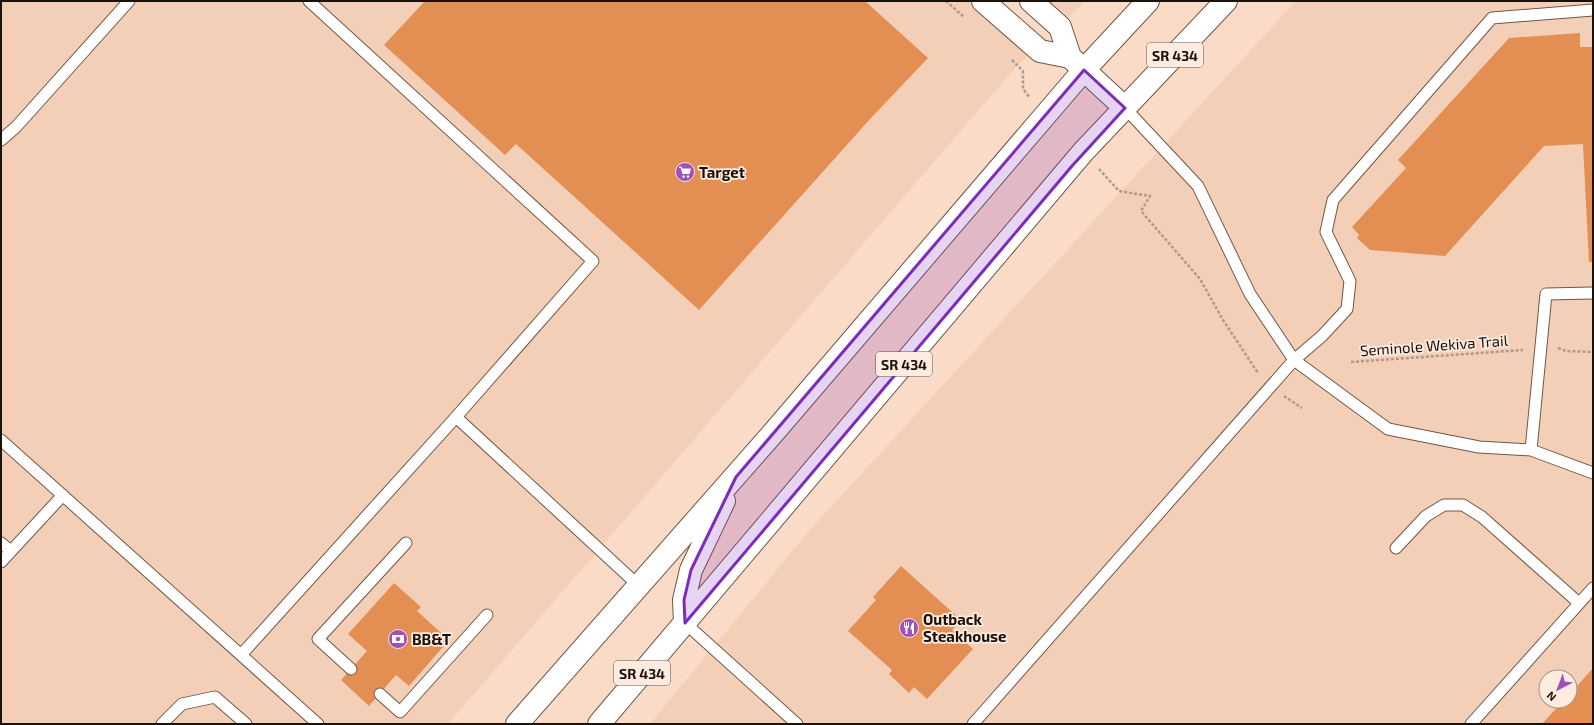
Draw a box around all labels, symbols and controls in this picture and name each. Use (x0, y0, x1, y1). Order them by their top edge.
road number: SR 434 (1147, 43, 1203, 67)
supermarket icon: Target (674, 161, 696, 183)
place label: Target (699, 163, 745, 181)
street label: Seminole Wekiva Trail (1359, 331, 1509, 359)
road number: SR 434 (876, 352, 932, 376)
place label: Outback Steakhouse (923, 610, 1006, 645)
restaurant icon: Outback Steakhouse (898, 617, 920, 639)
bank icon: BB&T (387, 628, 409, 650)
place label: BB&T (412, 630, 451, 648)
road number: SR 434 (614, 661, 670, 685)
north arrow (1538, 669, 1578, 709)
text: N (1544, 689, 1558, 704)

